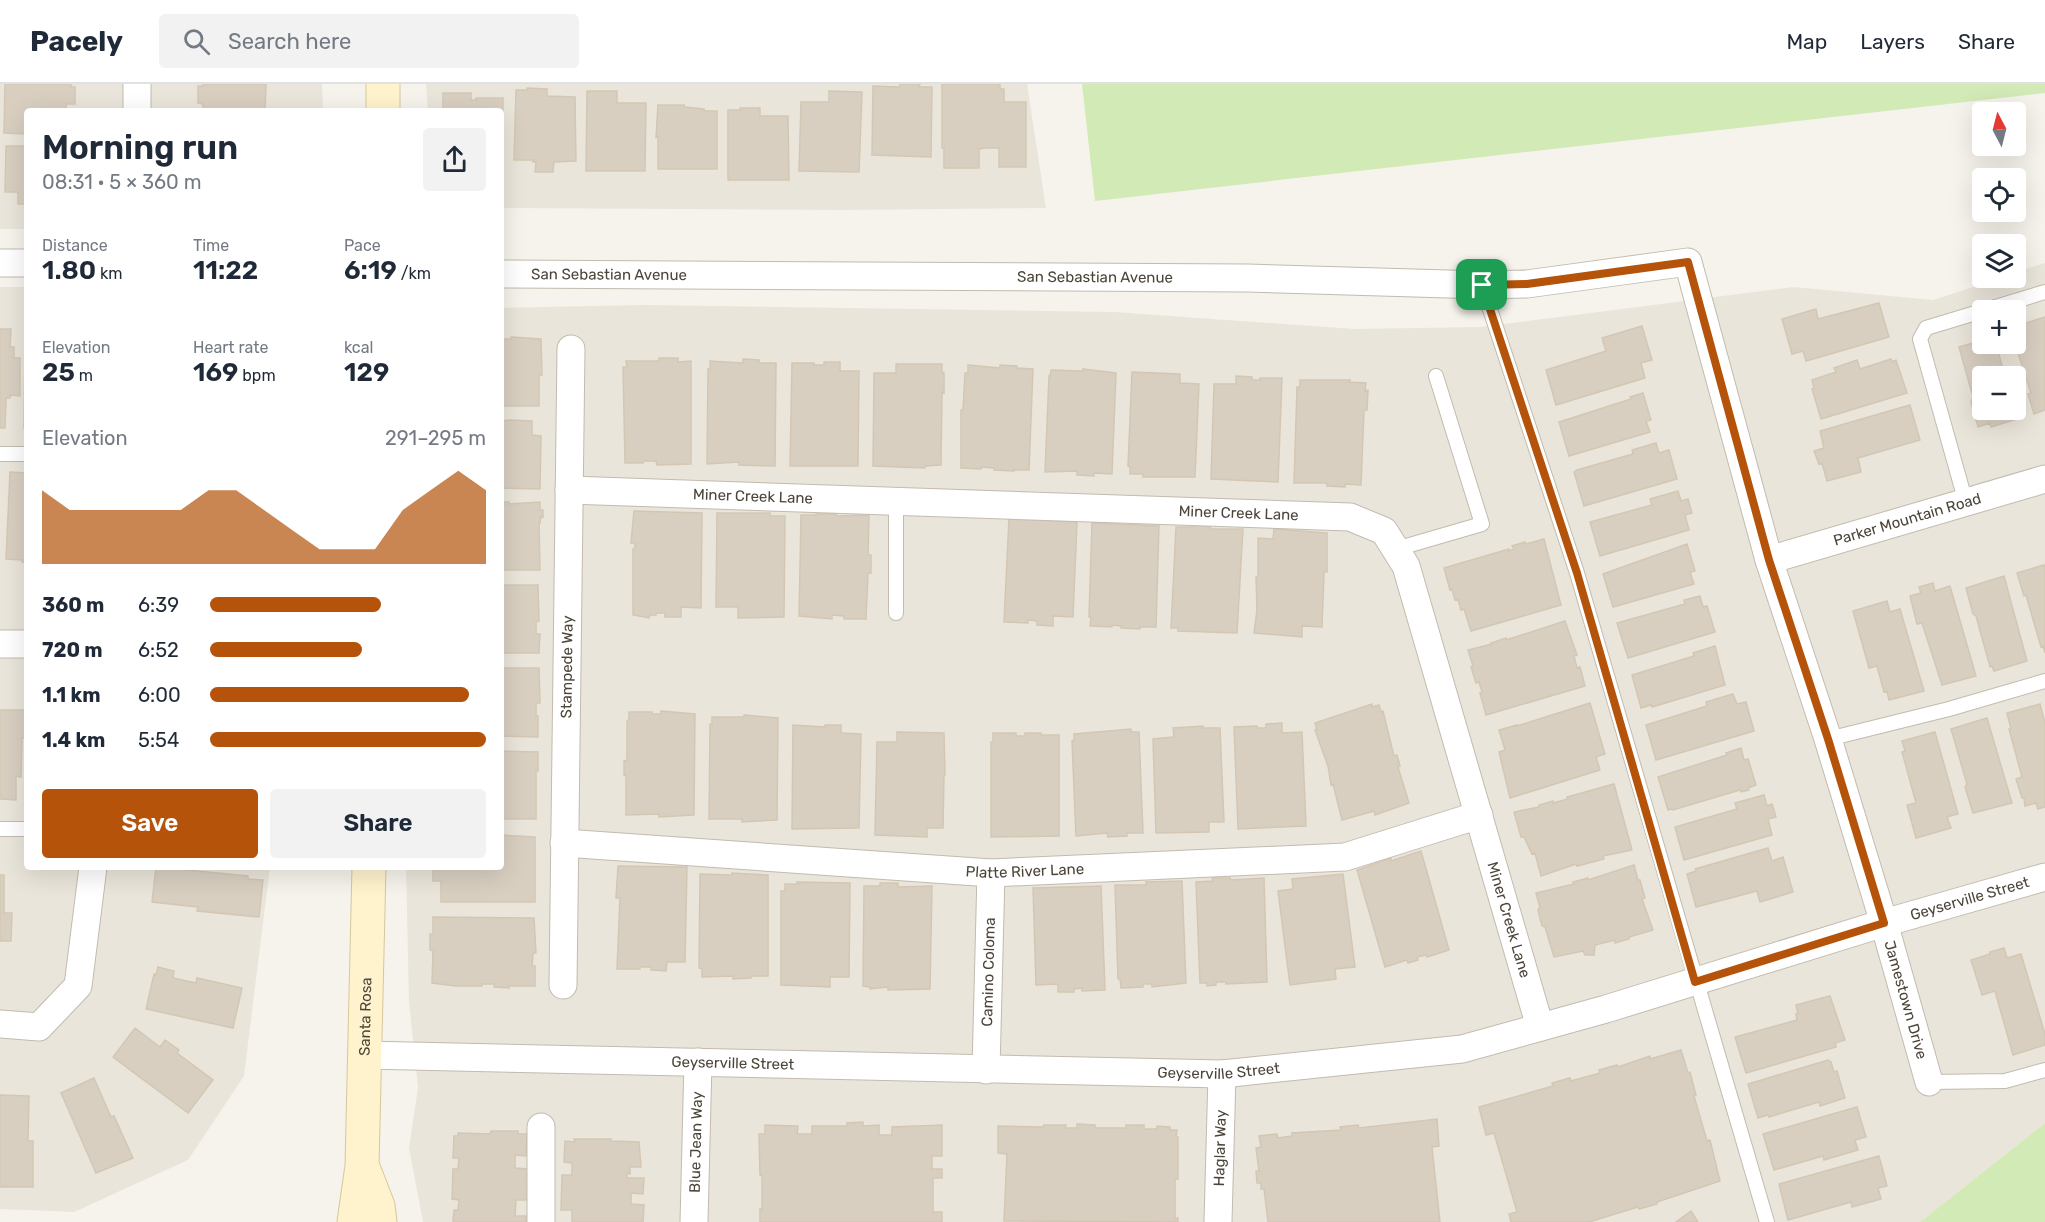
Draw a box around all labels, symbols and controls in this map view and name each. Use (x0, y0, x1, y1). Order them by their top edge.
search box (159, 14, 579, 68)
text: Pacely (30, 25, 123, 58)
icon: search (180, 25, 213, 58)
text: Search here (228, 28, 351, 55)
text: Map (1786, 29, 1827, 54)
text: Layers (1860, 29, 1925, 54)
text: Share (1958, 29, 2015, 54)
north arrow (1972, 102, 2026, 156)
map controls (1972, 102, 2026, 420)
text: Morning run (42, 128, 238, 167)
button: share (423, 128, 486, 191)
button: locate (1972, 168, 2026, 222)
text: 08:31 · 5 × 360 m (42, 170, 201, 194)
button: layers (1972, 234, 2026, 288)
text: Distance (42, 236, 108, 255)
text: Time (193, 236, 229, 255)
text: Pace (344, 236, 381, 255)
text: 1.80 (42, 255, 96, 286)
text: 11:22 (193, 255, 258, 286)
text: 6:19 (344, 255, 397, 286)
pin (1456, 259, 1507, 310)
text: km (96, 264, 123, 283)
text: /km (397, 264, 431, 283)
street label: San Sebastian Avenue (531, 265, 687, 284)
street label: San Sebastian Avenue (1017, 268, 1173, 287)
icon: arrive (1465, 268, 1498, 301)
button: + (1972, 300, 2026, 354)
text: Elevation (42, 338, 111, 357)
text: Heart rate (193, 338, 268, 357)
text: kcal (344, 338, 373, 357)
text: 25 (42, 357, 75, 388)
text: 169 (193, 357, 238, 388)
text: 129 (344, 357, 389, 388)
text: m (75, 366, 93, 385)
text: bpm (238, 366, 276, 385)
button: − (1972, 366, 2026, 420)
text: Elevation (42, 426, 128, 450)
text: 291–295 m (385, 426, 486, 450)
street label: Miner Creek Lane (693, 485, 813, 507)
street label: Parker Mountain Road (1831, 489, 1983, 550)
street label: Miner Creek Lane (1178, 502, 1299, 524)
text: 360 m (42, 593, 104, 617)
text: 6:39 (138, 593, 179, 617)
street label: Stampede Way (557, 615, 577, 719)
text: 720 m (42, 638, 103, 662)
text: 6:52 (138, 638, 179, 662)
text: 1.1 km (42, 683, 101, 707)
text: 6:00 (138, 683, 181, 707)
text: 1.4 km (42, 728, 105, 752)
text: 5:54 (138, 728, 179, 752)
button: Save (42, 789, 258, 858)
button: Share (270, 789, 486, 858)
street label: Platte River Lane (965, 860, 1085, 882)
street label: Miner Creek Lane (1483, 860, 1534, 980)
street label: Geyserville Street (1908, 873, 2031, 924)
street label: Camino Coloma (978, 917, 999, 1027)
street label: Jamestown Drive (1880, 938, 1931, 1061)
street label: Santa Rosa (356, 977, 375, 1056)
street label: Geyserville Street (671, 1053, 795, 1074)
street label: Geyserville Street (1157, 1059, 1281, 1083)
street label: Blue Jean Way (686, 1091, 706, 1193)
street label: Haglar Way (1210, 1109, 1230, 1187)

